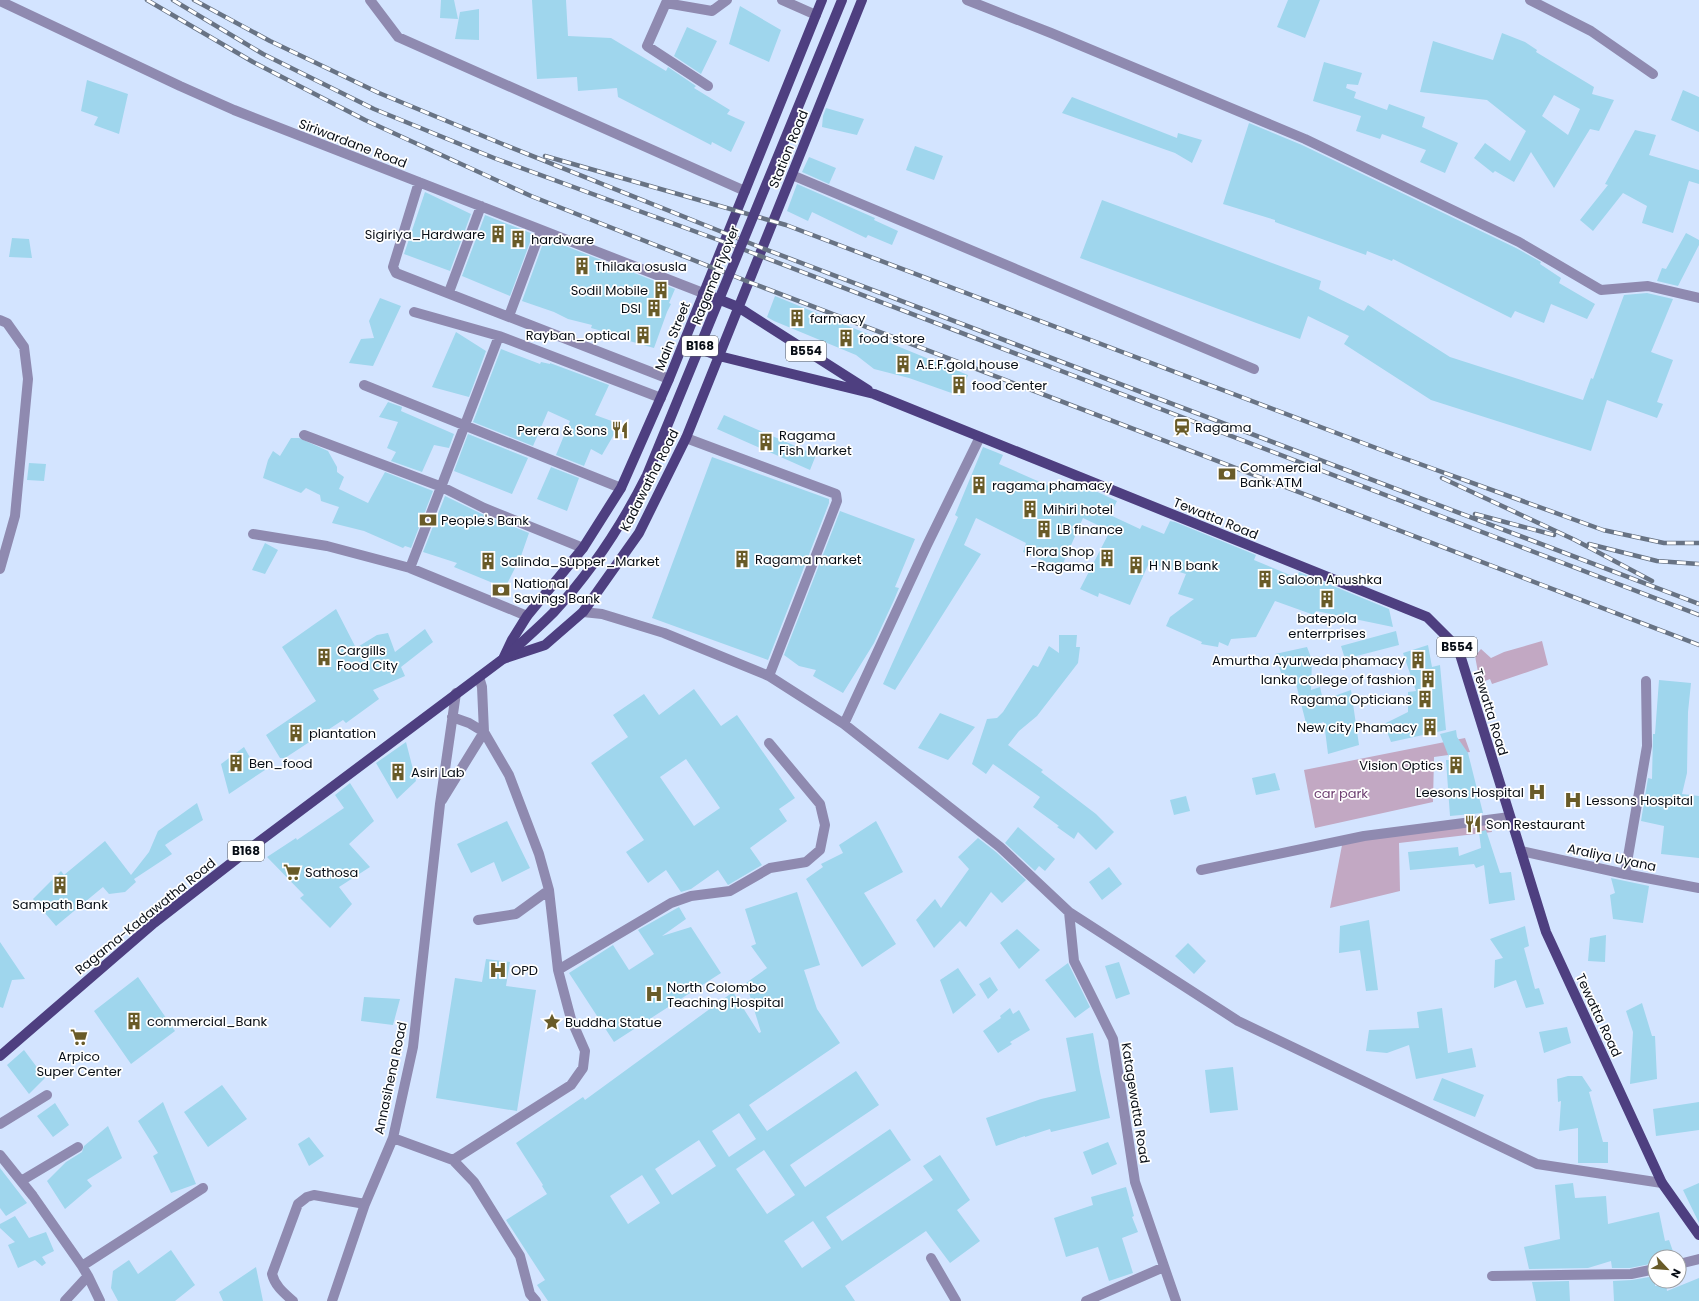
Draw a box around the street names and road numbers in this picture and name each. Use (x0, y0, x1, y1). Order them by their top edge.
street label: Station Road (764, 107, 813, 191)
street label: Siriwardane Road (296, 114, 410, 173)
street label: Ragama Flyover (687, 223, 744, 328)
street label: Main Street (650, 299, 695, 374)
road number: B168 (682, 336, 718, 356)
road number: B554 (786, 341, 826, 361)
street label: Kadawatha Road (615, 426, 683, 535)
street label: Tewatta Road (1170, 493, 1261, 544)
road number: B554 (1437, 637, 1477, 657)
street label: Tewatta Road (1468, 666, 1513, 758)
street label: Araliya Uyana (1566, 839, 1658, 876)
road number: B168 (228, 841, 264, 861)
street label: Ragama-Kadawatha Road (71, 854, 220, 979)
street label: Tewatta Road (1571, 970, 1626, 1060)
street label: Annasihena Road (369, 1020, 412, 1136)
street label: Katagewatta Road (1117, 1041, 1154, 1165)

